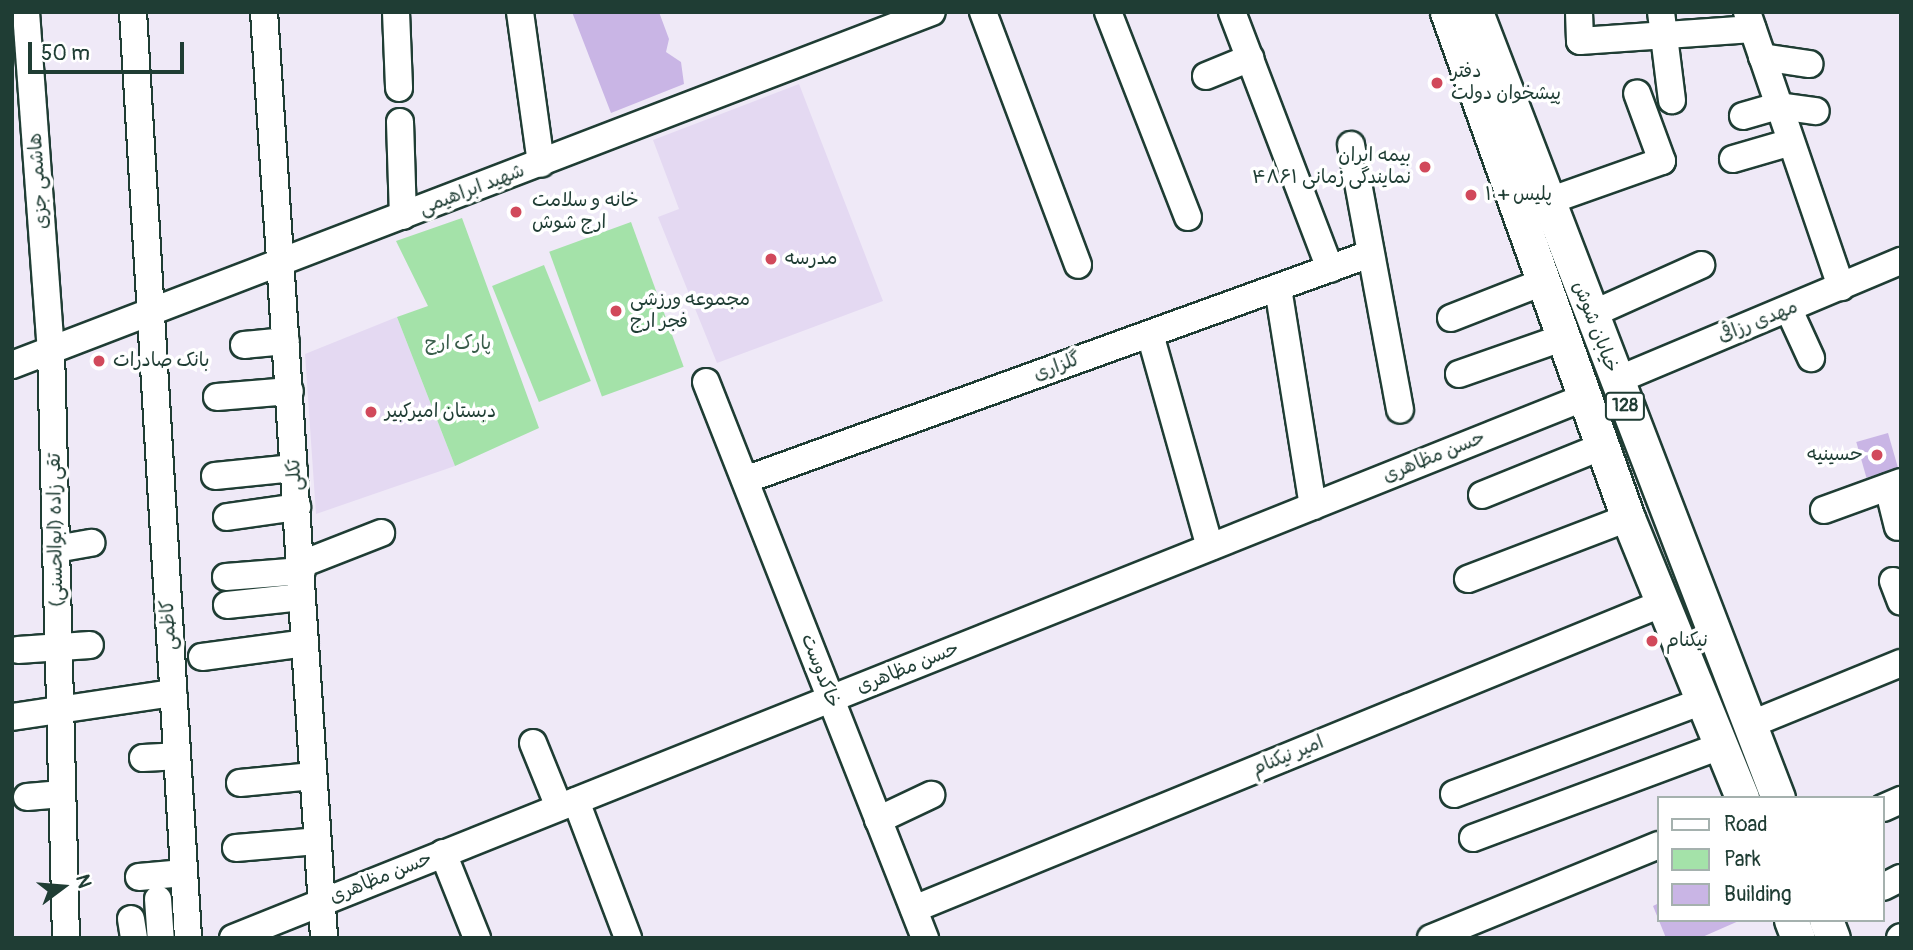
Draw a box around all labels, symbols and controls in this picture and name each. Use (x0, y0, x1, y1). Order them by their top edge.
scale bar (32, 28, 187, 72)
text: 50 m (41, 40, 90, 67)
place label: دفتر پیشخوان دولت (1451, 61, 1561, 105)
marker: دفتر پیشخوان دولت (1429, 75, 1445, 91)
street label: هاشمی جزی (24, 132, 54, 230)
place label: بیمه ایران نمایندگی زمانی ۴۸۶۱ (1252, 145, 1411, 189)
street label: شهید ابراهیمی (416, 159, 528, 221)
marker: بیمه ایران نمایندگی زمانی ۴۸۶۱ (1417, 159, 1433, 175)
place label: پلیس +۱۰ (1485, 184, 1552, 206)
marker: پلیس +۱۰ (1463, 187, 1479, 203)
place label: خانه و سلامت ارج شوش (532, 190, 639, 234)
marker: خانه و سلامت ارج شوش (506, 202, 526, 222)
place label: مدرسه (785, 248, 838, 270)
marker: مدرسه (763, 251, 779, 267)
street label: خیابان شوش (1567, 278, 1623, 376)
place label: مجموعه ورزشی فجر ارج (630, 289, 750, 333)
street label: مهدی رزاقی (1715, 296, 1801, 348)
marker: مجموعه ورزشی فجر ارج (608, 303, 624, 319)
park label: پارک ارج (425, 333, 491, 355)
street label: گلزاری (1030, 348, 1084, 386)
place label: بانک صادرات (113, 350, 209, 372)
marker: بانک صادرات (91, 353, 107, 369)
road number: 128 (1604, 392, 1646, 420)
place label: دبستان امیرکبیر (385, 401, 496, 423)
marker: دبستان امیرکبیر (363, 404, 379, 420)
street label: حسن مظاهری (1379, 426, 1489, 488)
place label: حسینیه (1807, 444, 1863, 466)
marker: حسینیه (1869, 447, 1885, 463)
street label: تقی زاده (ابوالحسنی) (43, 453, 69, 607)
street label: تکلی (283, 458, 307, 492)
street label: کاظمی (156, 599, 182, 651)
place label: نیکنام (1666, 630, 1708, 652)
street label: خاکدوست (795, 631, 845, 711)
marker: نیکنام (1644, 633, 1660, 649)
street label: حسن مظاهری (853, 637, 963, 699)
street label: امیر نیکنام (1249, 731, 1327, 781)
legend (1658, 796, 1885, 922)
text: Road (1724, 811, 1768, 838)
text: Park (1724, 846, 1761, 873)
street label: حسن مظاهری (326, 847, 436, 909)
north arrow (28, 852, 98, 922)
text: N (70, 872, 96, 891)
text: Building (1724, 881, 1791, 908)

